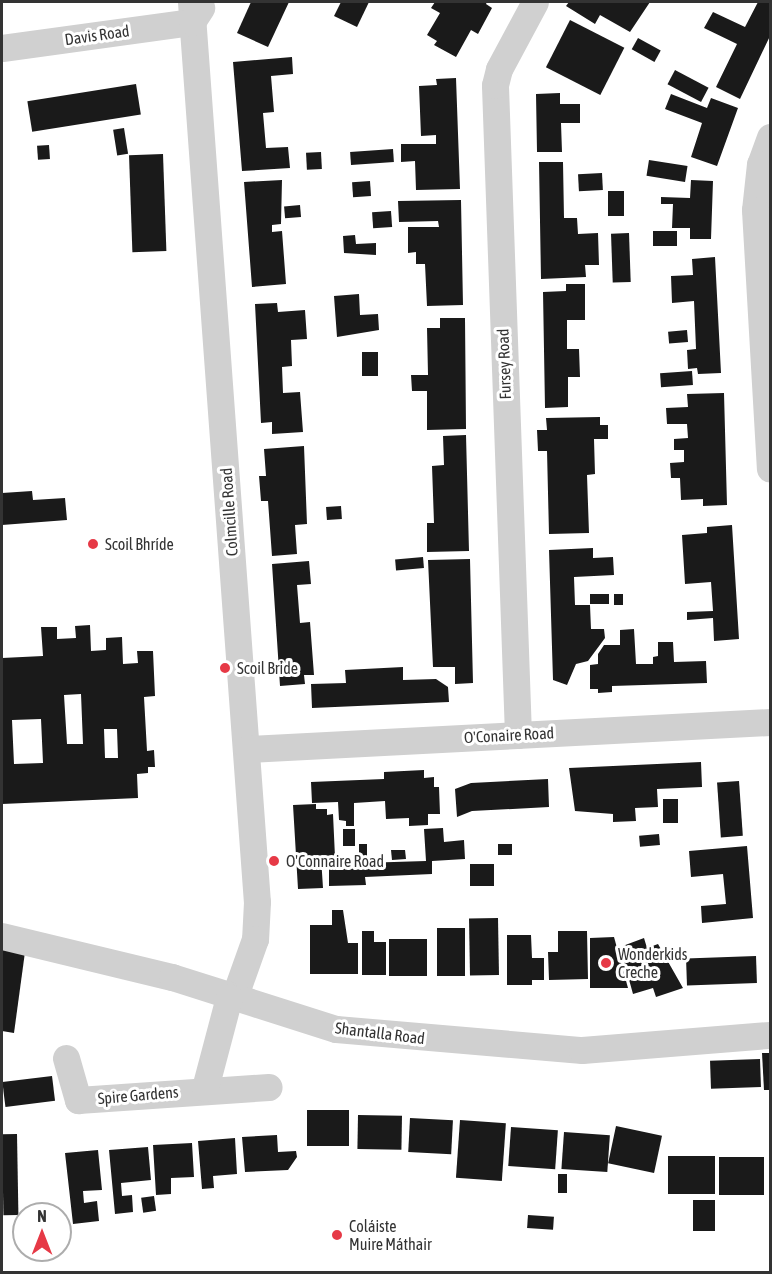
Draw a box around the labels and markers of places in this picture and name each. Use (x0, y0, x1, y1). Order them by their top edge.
place label: Scoil Bhríde (105, 534, 174, 554)
marker: Scoil Bhríde (86, 537, 100, 551)
place label: Scoil Bride (237, 658, 298, 678)
marker: Scoil Bride (218, 661, 232, 675)
place label: O'Connaire Road (286, 851, 384, 871)
marker: O'Connaire Road (267, 854, 281, 868)
place label: Wonderkids Creche (618, 944, 687, 982)
marker: Wonderkids Creche (599, 956, 613, 970)
place label: Coláiste Muire Máthair (349, 1216, 432, 1254)
marker: Coláiste Muire Máthair (330, 1228, 344, 1242)

